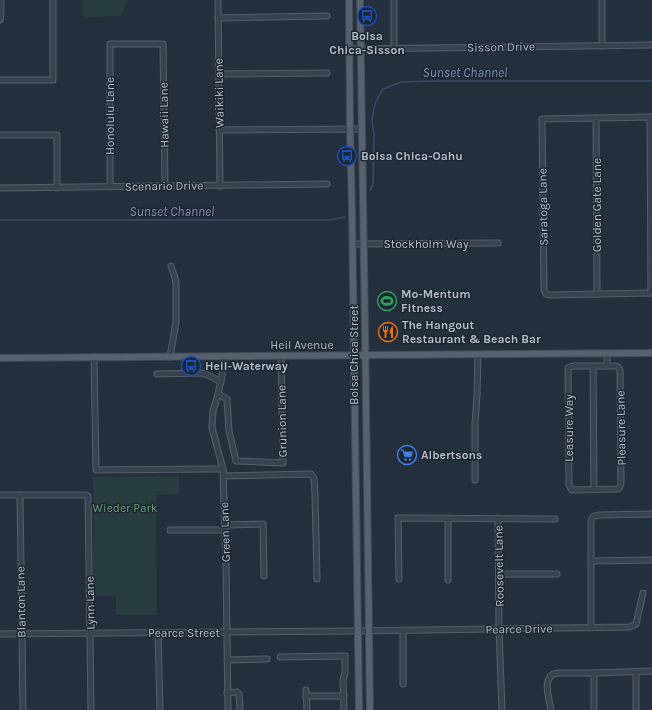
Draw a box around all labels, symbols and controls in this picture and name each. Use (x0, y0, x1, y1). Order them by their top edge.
bus stop icon: Bolsa Chica-Sisson (356, 5, 378, 27)
place label: Bolsa Chica-Sisson (329, 29, 405, 57)
street label: Sisson Drive (467, 39, 535, 55)
street label: Waikiki Lane (211, 58, 227, 128)
water label: Sunset Channel (423, 65, 507, 80)
street label: Honolulu Lane (103, 77, 117, 155)
street label: Hawaii Lane (156, 82, 172, 148)
bus stop icon: Bolsa Chica-Oahu (336, 145, 358, 167)
place label: Bolsa Chica-Oahu (361, 149, 463, 163)
street label: Golden Gate Lane (590, 158, 604, 252)
street label: Saratoga Lane (535, 168, 551, 246)
street label: Scenario Drive (124, 178, 204, 194)
water label: Sunset Channel (130, 204, 214, 219)
street label: Stockholm Way (383, 237, 469, 251)
place label: Mo-Mentum Fitness (401, 287, 471, 315)
sports icon: Mo-Mentum Fitness (376, 290, 398, 312)
street label: Bolsa Chica Street (347, 305, 361, 405)
place label: The Hangout Restaurant & Beach Bar (402, 318, 541, 346)
restaurant icon: The Hangout Restaurant & Beach Bar (377, 321, 399, 343)
street label: Heil Avenue (270, 338, 334, 352)
bus stop icon: Heil-Waterway (180, 355, 202, 377)
place label: Heil-Waterway (205, 359, 288, 373)
street label: Grunion Lane (274, 385, 290, 457)
street label: Pleasure Lane (613, 390, 629, 466)
street label: Leasure Way (562, 394, 576, 462)
supermarket icon: Albertsons (396, 444, 418, 466)
place label: Albertsons (421, 448, 482, 462)
park label: Wieder Park (92, 501, 158, 515)
street label: Green Lane (217, 502, 233, 562)
street label: Roosevelt Lane (491, 525, 507, 607)
street label: Blanton Lane (13, 566, 29, 638)
street label: Lynn Lane (83, 576, 97, 630)
street label: Pearce Drive (485, 621, 553, 637)
street label: Pearce Street (148, 626, 220, 640)

